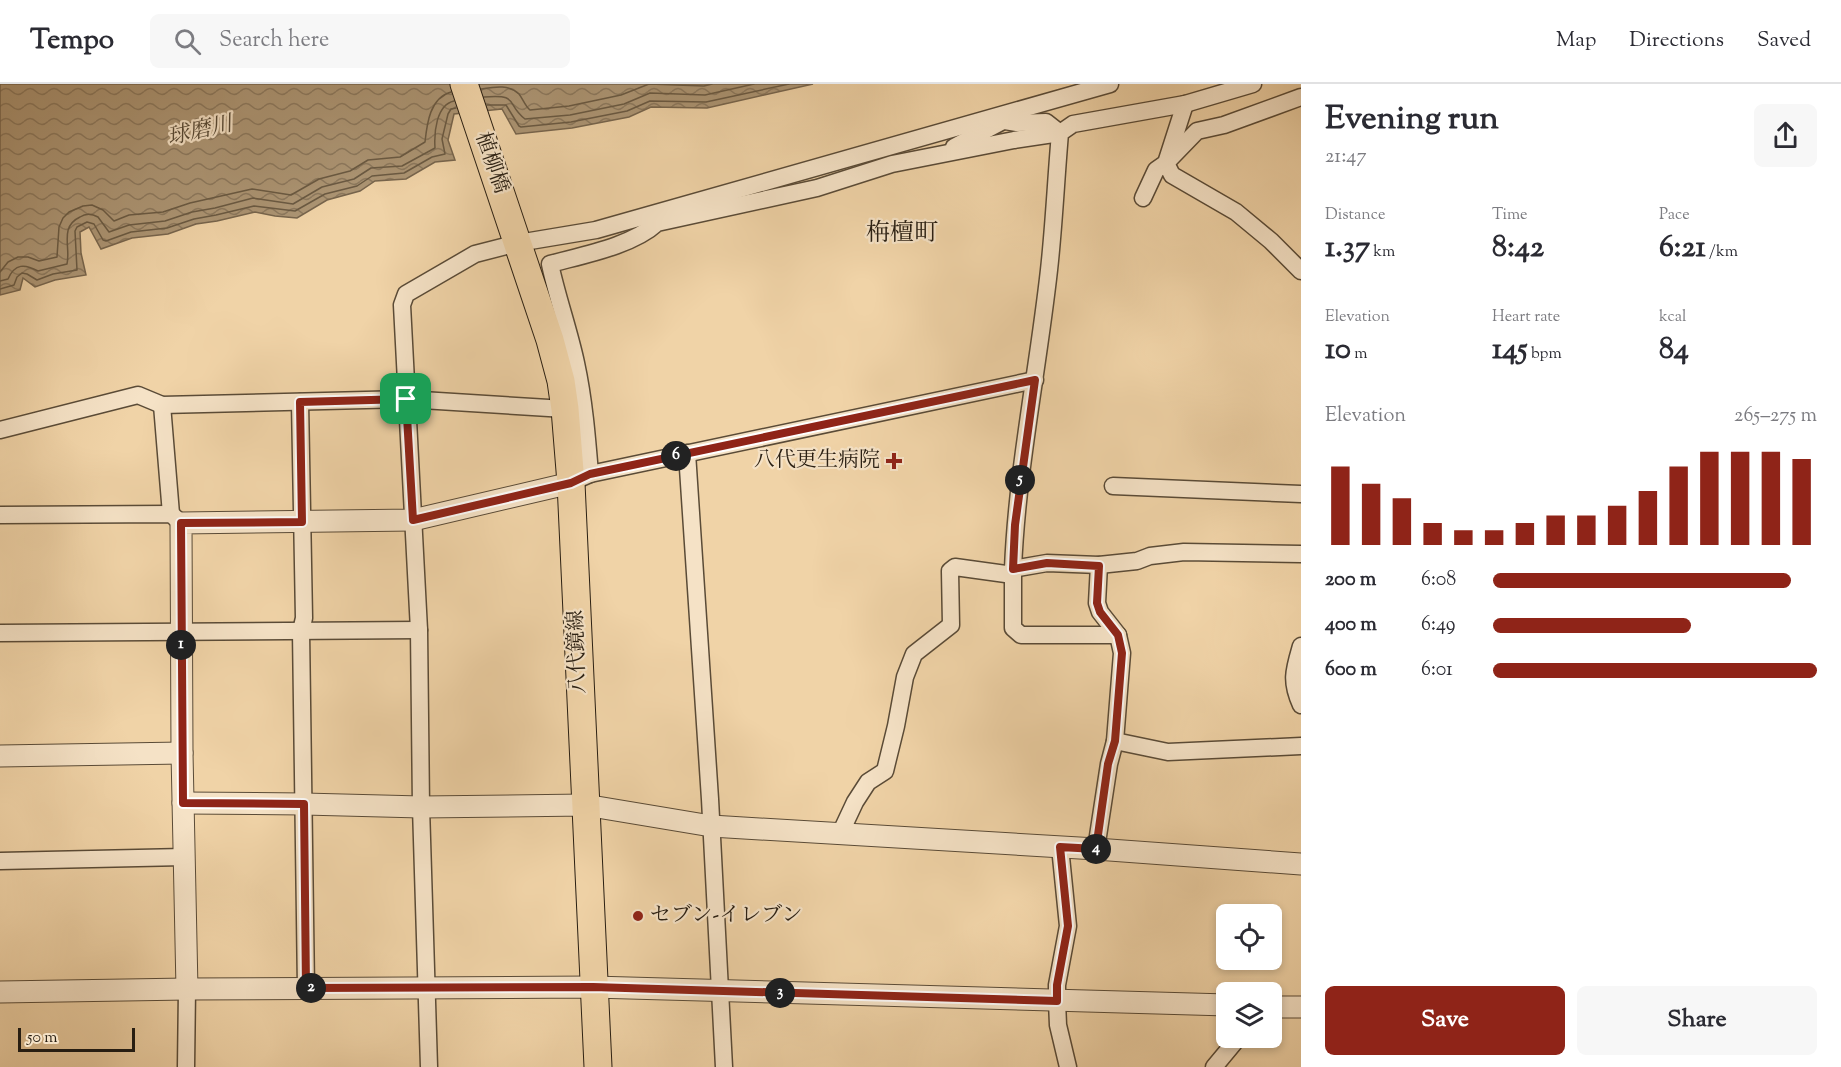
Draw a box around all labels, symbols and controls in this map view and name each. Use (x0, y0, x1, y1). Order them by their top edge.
search box (150, 14, 570, 68)
text: Tempo (30, 21, 114, 61)
icon: search (171, 25, 204, 58)
text: Search here (219, 25, 329, 57)
text: Map (1556, 26, 1596, 56)
text: Directions (1629, 26, 1724, 56)
text: Saved (1757, 26, 1811, 56)
text: Evening run (1325, 96, 1499, 144)
button: share (1754, 104, 1817, 167)
water label: 球磨川 (164, 109, 238, 155)
street label: 植柳橋 (467, 128, 515, 198)
text: 21:47 (1325, 143, 1366, 172)
text: Distance (1325, 204, 1385, 227)
text: Time (1492, 204, 1528, 227)
text: Pace (1659, 204, 1690, 227)
district label: 栴檀町 (866, 217, 938, 251)
text: 1.37 (1325, 227, 1370, 270)
text: 8:42 (1492, 227, 1544, 270)
text: 6:21 (1659, 227, 1706, 270)
text: km (1370, 241, 1395, 264)
text: /km (1706, 241, 1738, 264)
text: Elevation (1325, 306, 1390, 329)
text: Heart rate (1492, 306, 1560, 329)
text: kcal (1659, 306, 1687, 329)
text: 10 (1325, 329, 1351, 372)
text: 145 (1492, 329, 1528, 372)
text: 84 (1659, 329, 1689, 372)
text: m (1351, 343, 1367, 366)
text: bpm (1528, 343, 1562, 366)
pin (380, 373, 431, 424)
icon: arrive (389, 382, 422, 415)
text: Elevation (1325, 402, 1406, 431)
text: 265–275 m (1734, 402, 1817, 431)
pin: 6 (661, 441, 691, 471)
text: 6 (672, 444, 680, 467)
place label: 八代更生病院 (754, 446, 880, 476)
marker: 八代更生病院 (885, 452, 903, 470)
pin: 5 (1005, 465, 1035, 495)
text: 5 (1017, 468, 1023, 491)
text: 200 m (1325, 566, 1376, 595)
text: 6:08 (1421, 566, 1456, 595)
street label: 八代鏡線 (562, 610, 594, 694)
text: 400 m (1325, 611, 1377, 640)
text: 6:49 (1421, 611, 1456, 640)
pin: 1 (166, 630, 196, 660)
text: 1 (178, 633, 184, 656)
text: 600 m (1325, 656, 1377, 685)
text: 6:01 (1421, 656, 1453, 685)
pin: 4 (1081, 834, 1111, 864)
text: 4 (1092, 837, 1100, 860)
place label: セブン-イレブン (650, 901, 802, 931)
map controls (1216, 904, 1282, 1048)
button: locate (1216, 904, 1282, 970)
marker: セブン-イレブン (631, 909, 645, 923)
pin: 2 (296, 973, 326, 1003)
text: 2 (307, 976, 315, 999)
pin: 3 (765, 978, 795, 1008)
text: 3 (777, 981, 783, 1004)
button: layers (1216, 982, 1282, 1048)
button: Save (1325, 986, 1565, 1055)
button: Share (1577, 986, 1817, 1055)
scale bar (18, 1025, 135, 1052)
text: 50 m (27, 1027, 58, 1050)

